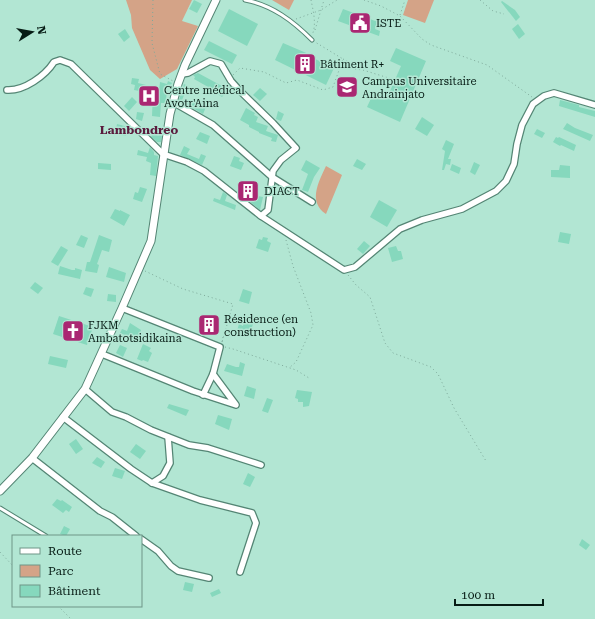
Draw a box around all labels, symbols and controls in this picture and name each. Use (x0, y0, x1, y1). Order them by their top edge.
public building icon: ISTE (347, 10, 373, 36)
north arrow (12, 12, 52, 52)
place label: ISTE (376, 17, 401, 30)
text: N (34, 25, 49, 36)
building icon: Bâtiment R+ (292, 51, 318, 77)
place label: Bâtiment R+ (320, 58, 384, 71)
school or university icon: Campus Universitaire Andrainjato (334, 74, 360, 100)
place label: Campus Universitaire Andrainjato (362, 75, 477, 101)
hospital icon: Centre médical Avotr'Aina (136, 83, 162, 109)
place label: Centre médical Avotr'Aina (164, 84, 245, 110)
district label: Lambondreo (100, 123, 178, 137)
building icon: DIACT (235, 178, 261, 204)
place label: DIACT (264, 185, 300, 198)
building icon: Résidence (en construction) (196, 312, 222, 338)
place label: Résidence (en construction) (224, 313, 298, 339)
church icon: FJKM Ambatotsidikaina (60, 318, 86, 344)
place label: FJKM Ambatotsidikaina (88, 319, 182, 345)
legend (12, 535, 142, 607)
text: Route (48, 544, 82, 558)
text: Parc (48, 564, 74, 578)
scale bar (455, 581, 543, 607)
text: Bâtiment (48, 584, 101, 598)
text: 100 m (461, 588, 495, 602)

